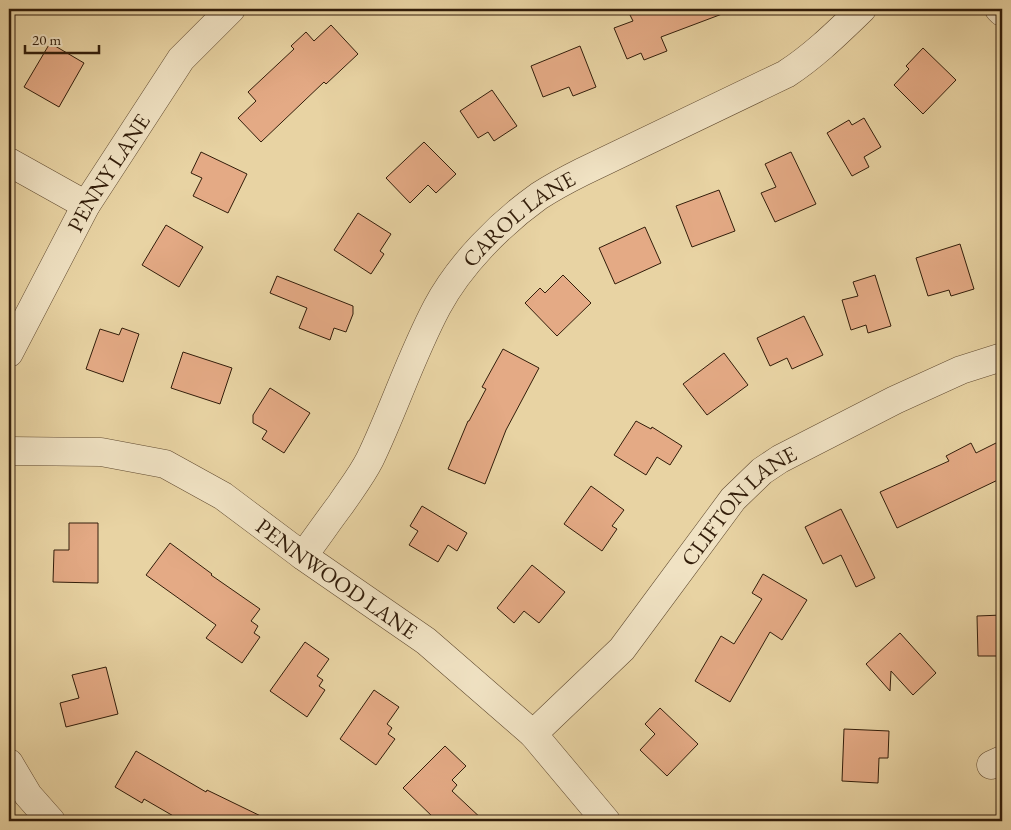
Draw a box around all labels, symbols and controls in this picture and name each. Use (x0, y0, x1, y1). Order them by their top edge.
scale bar (25, 22, 99, 54)
text: 20 m (32, 30, 61, 49)
street label: PENNY LANE (60, 108, 156, 237)
street label: CAROL LANE (455, 164, 580, 273)
street label: CLIFTON LANE (674, 439, 801, 572)
street label: PENNWOOD LANE (250, 511, 423, 645)

